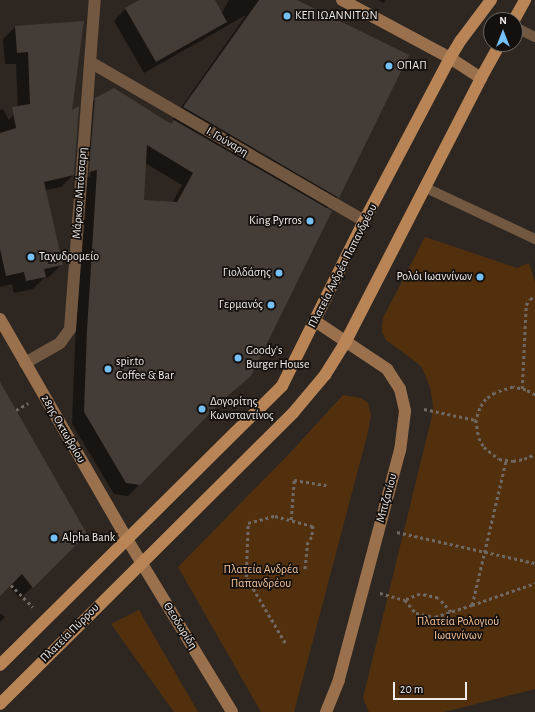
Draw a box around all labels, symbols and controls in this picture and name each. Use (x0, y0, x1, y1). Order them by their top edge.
place label: ΚΕΠ ΙΩΑΝΝΙΤΩΝ (295, 9, 378, 23)
marker: ΚΕΠ ΙΩΑΝΝΙΤΩΝ (282, 11, 292, 21)
north arrow (483, 12, 523, 52)
text: N (499, 15, 507, 26)
place label: ΟΠΑΠ (397, 59, 427, 73)
marker: ΟΠΑΠ (384, 61, 394, 71)
street label: Ι. Γούναρη (203, 124, 251, 160)
street label: Μάρκου Μπότσαρη (70, 147, 90, 239)
street label: Πλατεία Ανδρέα Παπανδρέου (305, 202, 381, 330)
place label: King Pyrros (249, 214, 302, 228)
marker: King Pyrros (305, 216, 315, 226)
place label: Ταχυδρομείο (39, 250, 99, 264)
marker: Ταχυδρομείο (26, 252, 36, 262)
place label: Γιολδάσης (223, 266, 271, 280)
marker: Γιολδάσης (274, 268, 284, 278)
place label: Ρολόι Ιωαννίνων (396, 270, 472, 284)
marker: Ρολόι Ιωαννίνων (475, 272, 485, 282)
place label: Γερμανός (219, 298, 263, 312)
marker: Γερμανός (266, 300, 276, 310)
place label: Goody's Burger House (246, 344, 310, 372)
marker: Goody's Burger House (233, 353, 243, 363)
place label: spir.to Coffee & Bar (116, 355, 174, 383)
marker: spir.to Coffee & Bar (103, 364, 113, 374)
street label: 28ης Οκτωβρίου (38, 392, 88, 466)
place label: Δογορίτης Κωνσταντίνος (210, 395, 274, 423)
marker: Δογορίτης Κωνσταντίνος (197, 404, 207, 414)
street label: Μπιζανίου (374, 472, 400, 524)
place label: Alpha Bank (62, 531, 115, 545)
marker: Alpha Bank (49, 533, 59, 543)
park label: Πλατεία Ανδρέα Παπανδρέου (224, 563, 298, 591)
street label: Θεοδωρίδη (160, 600, 200, 652)
street label: Πλατεία Πύρρου (38, 601, 102, 665)
park label: Πλατεία Ρολογιού Ιωαννίνων (417, 615, 499, 643)
scale bar (395, 674, 469, 700)
text: 20 m (400, 683, 423, 695)

